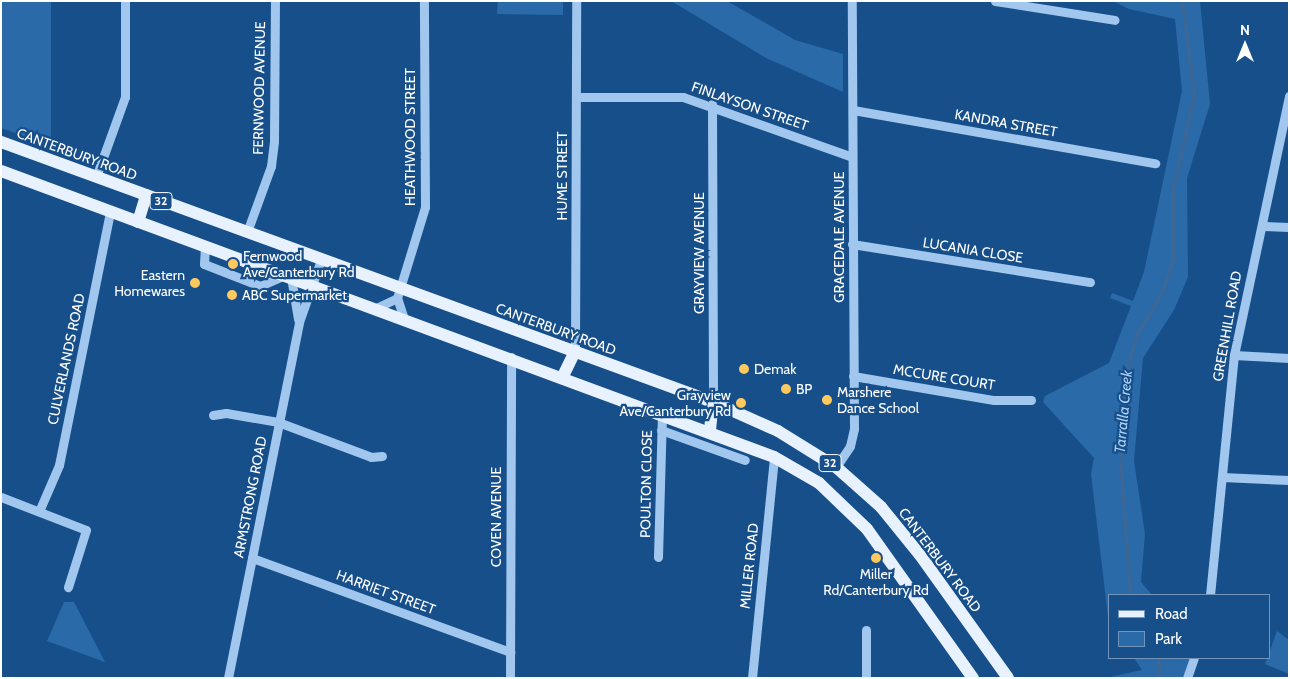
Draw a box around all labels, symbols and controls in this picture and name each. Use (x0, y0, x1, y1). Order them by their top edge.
north arrow (1220, 20, 1270, 70)
street label: FERNWOOD AVENUE (249, 21, 269, 155)
text: N (1240, 21, 1250, 39)
street label: HEATHWOOD STREET (402, 68, 418, 206)
street label: FINLAYSON STREET (689, 78, 811, 134)
street label: KANDRA STREET (953, 106, 1059, 140)
street label: CANTERBURY ROAD (15, 124, 139, 184)
street label: HUME STREET (554, 131, 570, 221)
street label: GRACEDALE AVENUE (831, 171, 847, 303)
road number: 32 (148, 192, 174, 210)
street label: GRAYVIEW AVENUE (691, 192, 707, 314)
street label: LUCANIA CLOSE (922, 234, 1024, 266)
place label: Fernwood Ave/Canterbury Rd (243, 248, 354, 280)
marker: Fernwood Ave/Canterbury Rd (227, 258, 239, 270)
place label: Eastern Homewares (114, 267, 185, 300)
street label: GREENHILL ROAD (1209, 270, 1245, 382)
marker: Eastern Homewares (189, 277, 201, 289)
place label: ABC Supermarket (242, 287, 347, 303)
marker: ABC Supermarket (226, 289, 238, 301)
street label: CULVERLANDS ROAD (44, 292, 88, 426)
street label: CANTERBURY ROAD (494, 299, 618, 359)
place label: Demak (754, 361, 797, 377)
street label: MCCURE COURT (892, 361, 996, 393)
marker: Demak (738, 363, 750, 375)
water label: Tarralla Creek (1111, 370, 1137, 454)
place label: BP (796, 381, 812, 397)
marker: BP (780, 383, 792, 395)
place label: Marshere Dance School (837, 384, 919, 417)
place label: Grayview Ave/Canterbury Rd (620, 387, 731, 420)
marker: Marshere Dance School (821, 394, 833, 406)
marker: Grayview Ave/Canterbury Rd (735, 397, 747, 409)
street label: POULTON CLOSE (637, 430, 655, 538)
street label: ARMSTRONG ROAD (230, 435, 270, 559)
road number: 32 (818, 453, 842, 472)
street label: COVEN AVENUE (488, 467, 504, 567)
street label: CANTERBURY ROAD (895, 504, 985, 616)
street label: MILLER ROAD (736, 522, 762, 610)
marker: Miller Rd/Canterbury Rd (870, 552, 882, 564)
street label: HARRIET STREET (334, 566, 438, 618)
place label: Miller Rd/Canterbury Rd (823, 566, 929, 598)
legend (1108, 594, 1270, 659)
text: Road (1155, 605, 1188, 623)
text: Park (1155, 630, 1182, 648)

